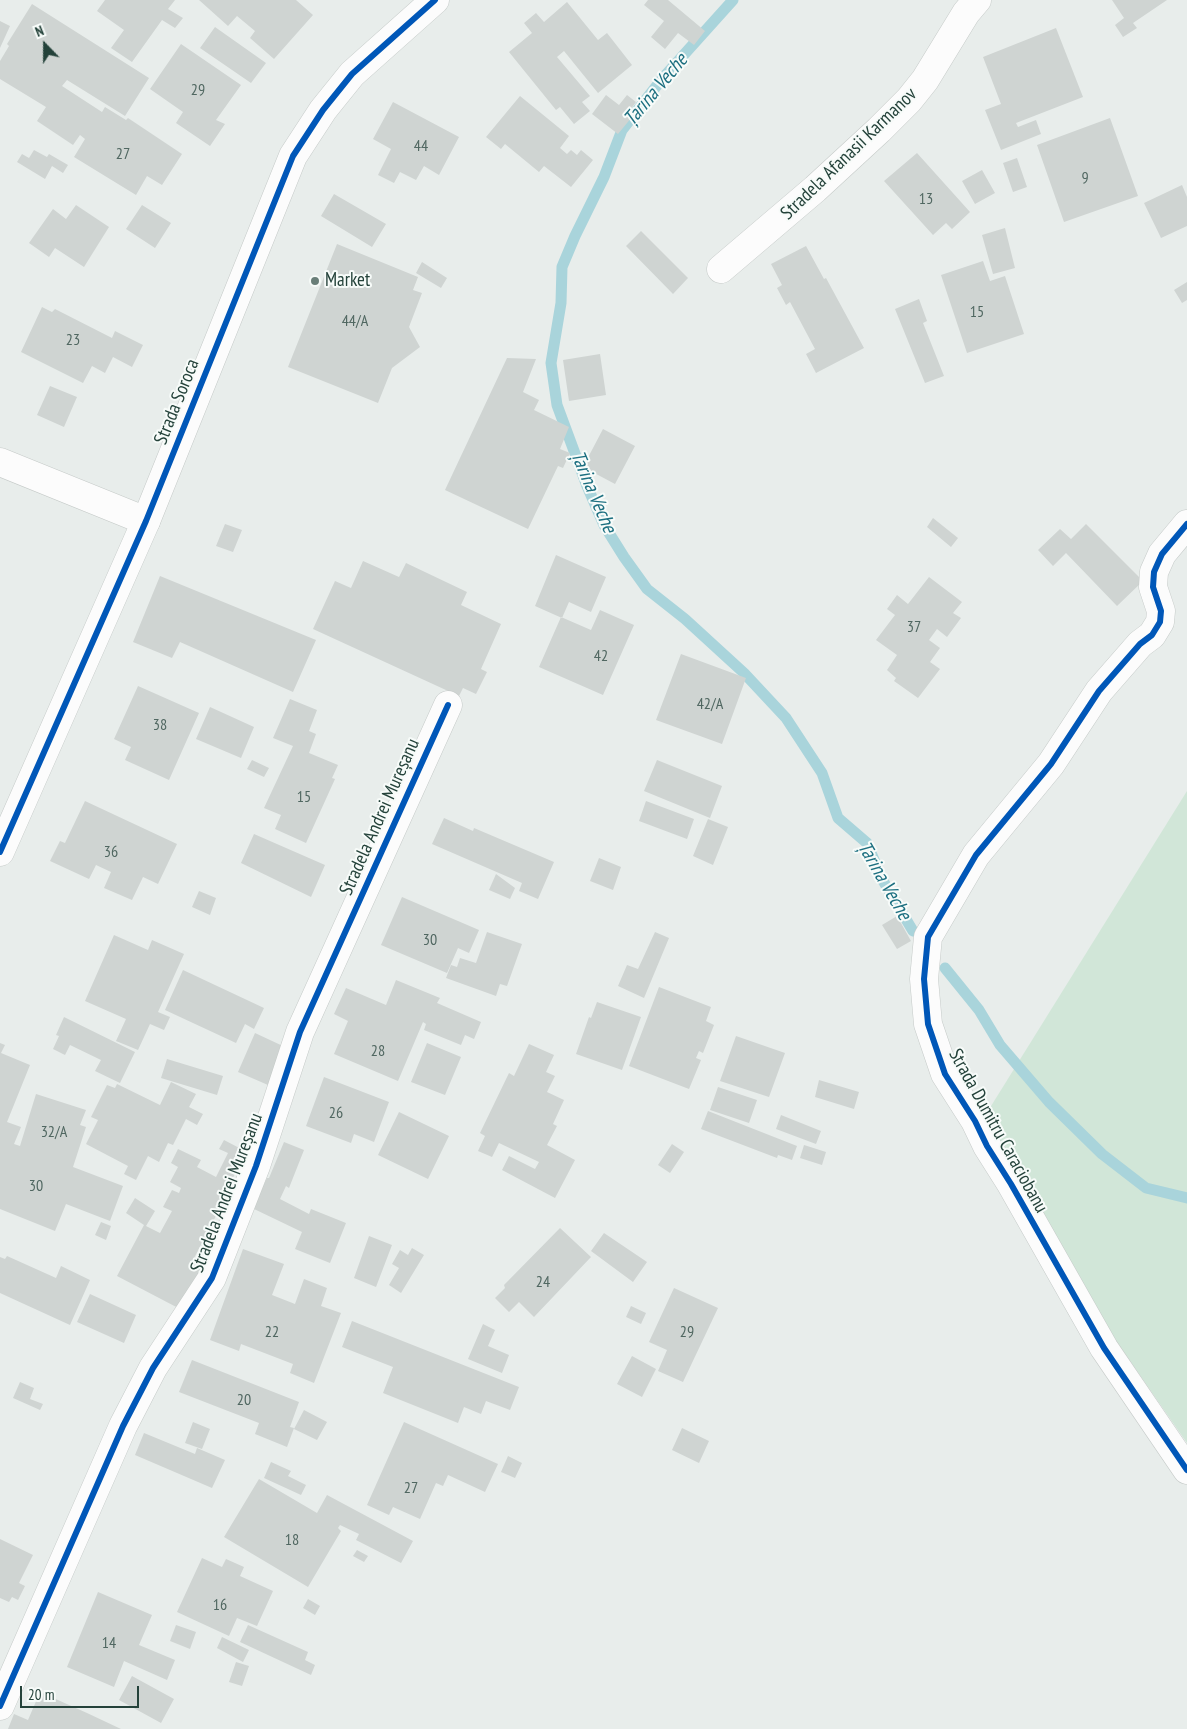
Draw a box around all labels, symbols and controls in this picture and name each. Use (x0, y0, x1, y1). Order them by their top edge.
north arrow (20, 20, 70, 70)
text: N (33, 21, 46, 41)
water label: Țarina Veche (619, 49, 693, 131)
house number: 29 (191, 80, 205, 100)
street label: Stradela Afanasii Karmanov (776, 83, 922, 225)
house number: 44 (414, 136, 428, 156)
house number: 27 (116, 144, 130, 164)
house number: 9 (1081, 168, 1089, 188)
house number: 13 (919, 189, 933, 209)
place label: Market (325, 270, 370, 292)
marker: Market (309, 275, 321, 287)
house number: 15 (970, 302, 984, 322)
house number: 44/A (342, 311, 368, 331)
house number: 23 (66, 330, 80, 350)
street label: Strada Soroca (150, 356, 204, 448)
water label: Țarina Veche (565, 447, 621, 537)
house number: 37 (907, 617, 921, 637)
house number: 42 (594, 646, 608, 666)
house number: 42/A (697, 694, 723, 714)
house number: 38 (153, 715, 167, 735)
street label: Stradela Andrei Mureșanu (335, 735, 425, 899)
house number: 15 (297, 787, 311, 807)
water label: Țarina Veche (852, 837, 916, 925)
house number: 36 (104, 842, 118, 862)
house number: 30 (423, 930, 437, 950)
house number: 28 (371, 1041, 385, 1061)
street label: Strada Dumitru Caraciobanu (943, 1045, 1053, 1217)
house number: 26 (329, 1103, 343, 1123)
street label: Stradela Andrei Mureșanu (186, 1110, 268, 1276)
house number: 32/A (41, 1122, 67, 1142)
house number: 30 (29, 1176, 43, 1196)
house number: 24 (536, 1272, 550, 1292)
house number: 22 (265, 1322, 279, 1342)
house number: 29 (680, 1322, 694, 1342)
house number: 20 (237, 1390, 251, 1410)
house number: 27 (404, 1478, 418, 1498)
house number: 18 (285, 1530, 299, 1550)
house number: 16 (213, 1595, 227, 1615)
house number: 14 (102, 1633, 116, 1653)
scale bar (22, 1676, 141, 1708)
text: 20 m (28, 1685, 54, 1704)

